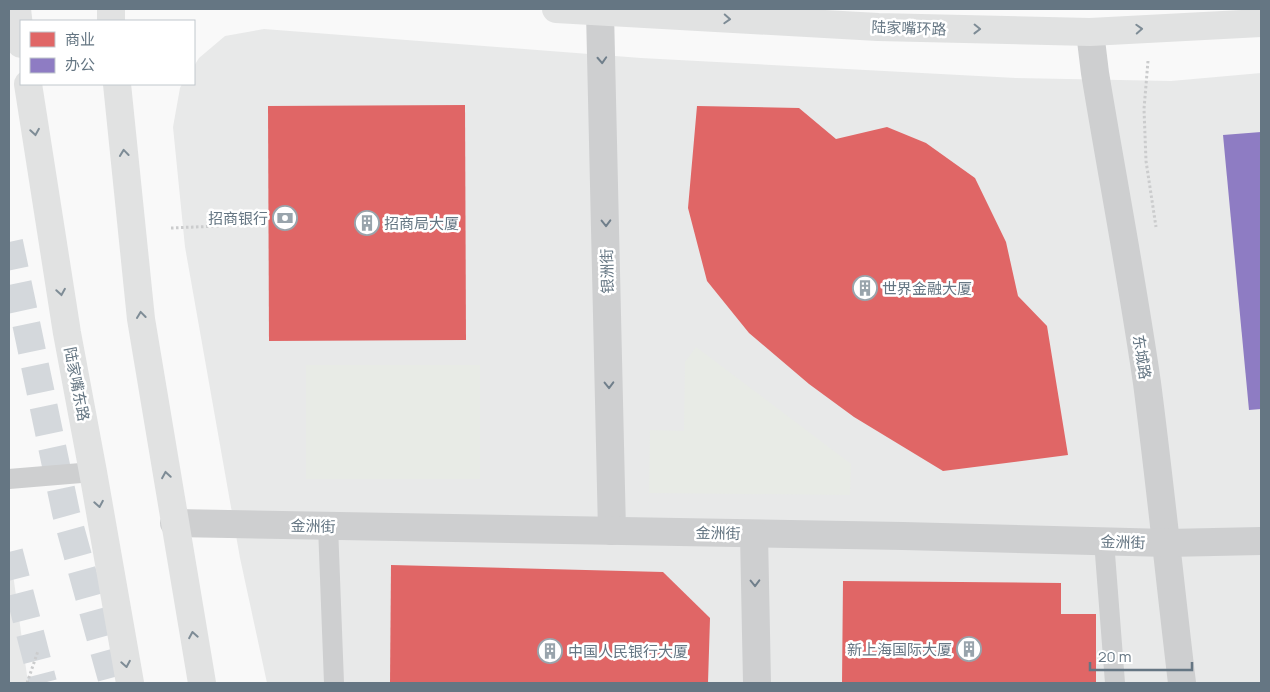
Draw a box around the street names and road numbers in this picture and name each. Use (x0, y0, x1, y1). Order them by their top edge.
street label: 陆家嘴环路 (871, 16, 947, 40)
street label: 银洲街 (596, 248, 618, 294)
street label: 东城路 (1128, 333, 1156, 381)
street label: 陆家嘴东路 (60, 345, 94, 423)
street label: 金洲街 (290, 515, 336, 537)
street label: 金洲街 (695, 522, 741, 544)
street label: 金洲街 (1100, 531, 1146, 553)

